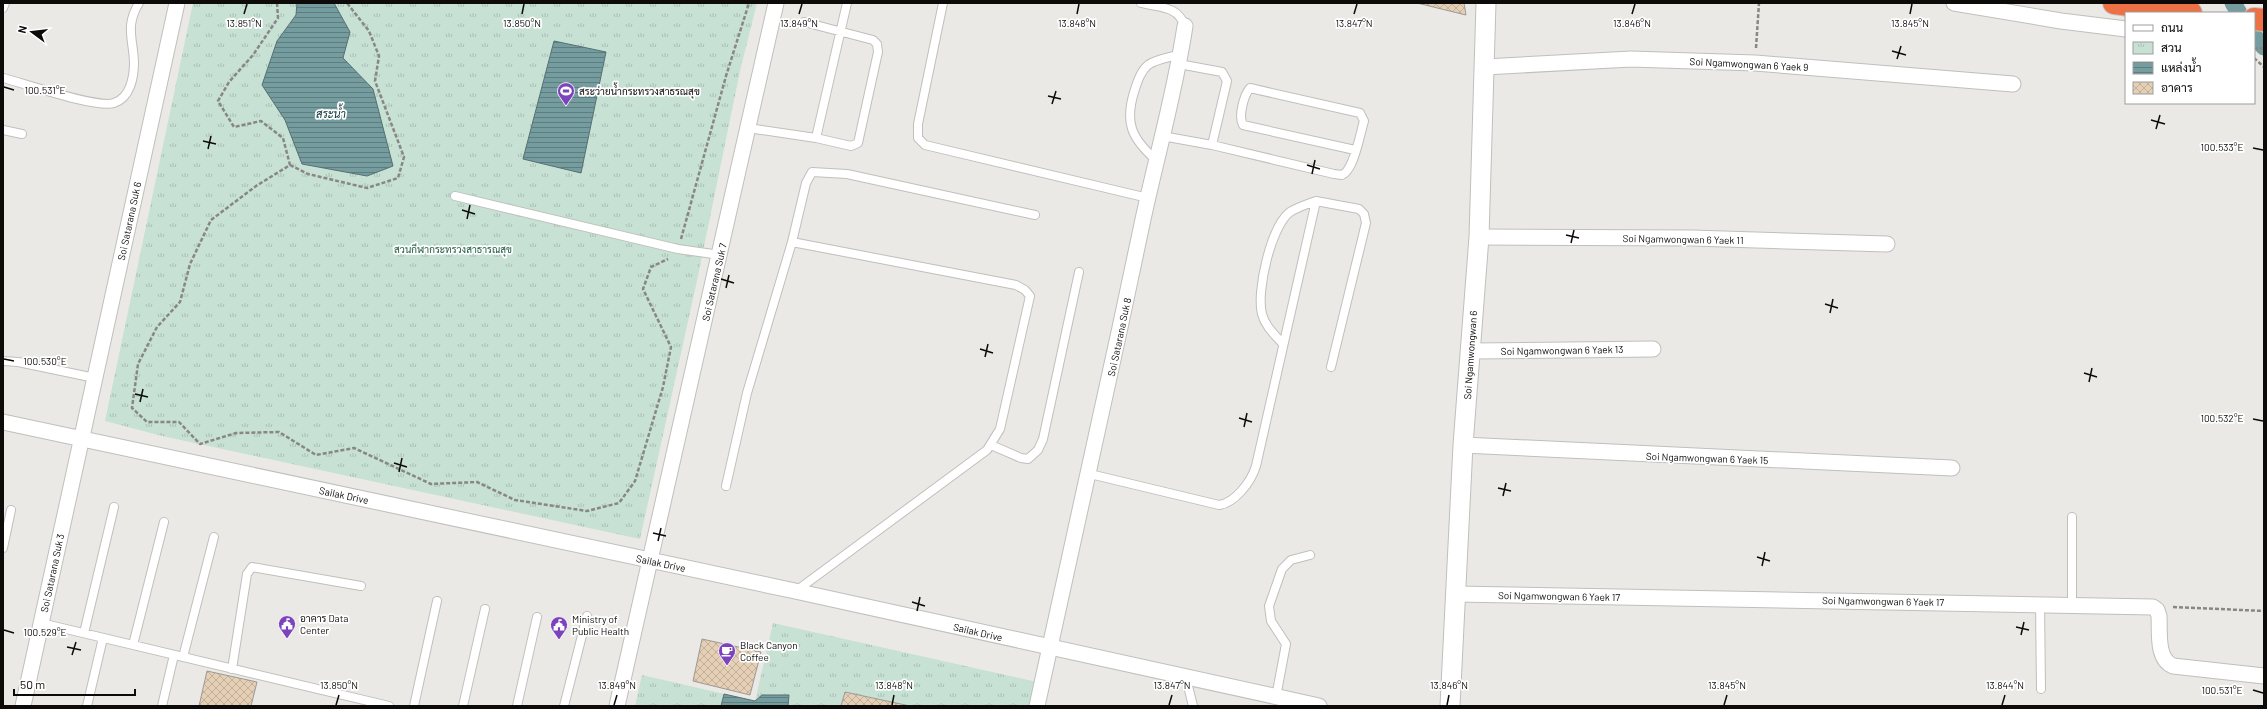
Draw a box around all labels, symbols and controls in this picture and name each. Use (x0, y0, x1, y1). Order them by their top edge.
north arrow (12, 12, 52, 52)
legend (2125, 12, 2255, 104)
text: 13.851°N (226, 17, 262, 29)
text: 13.850°N (503, 17, 541, 29)
text: 13.849°N (780, 17, 818, 29)
text: 13.848°N (1058, 17, 1096, 29)
text: 13.847°N (1335, 17, 1373, 29)
text: 13.846°N (1613, 17, 1651, 29)
text: 13.845°N (1891, 17, 1929, 29)
text: ถนน (2161, 20, 2184, 34)
text: N (15, 24, 29, 35)
text: สวน (2161, 40, 2182, 54)
street label: Soi Ngamwongwan 6 Yaek 9 (1689, 55, 1809, 73)
text: แหล่งน้ำ (2161, 57, 2201, 74)
text: อาคาร (2161, 80, 2193, 94)
sports icon: สระว่ายน้ำกระทรวงสาธรณสุข (556, 81, 576, 106)
place label: สระว่ายน้ำกระทรวงสาธรณสุข (579, 82, 700, 99)
text: 100.531°E (24, 84, 66, 96)
water label: สระน้ำ (316, 103, 346, 120)
text: 100.533°E (2201, 141, 2243, 153)
street label: Soi Satarana Suk 6 (115, 181, 143, 261)
street label: Soi Ngamwongwan 6 Yaek 11 (1622, 232, 1744, 246)
street label: Soi Satarana Suk 7 (699, 242, 729, 322)
park label: สวนกีฬากระทรวงสาธารณสุข (394, 243, 512, 257)
street label: Soi Satarana Suk 8 (1105, 297, 1133, 377)
street label: Soi Ngamwongwan 6 (1461, 310, 1479, 400)
street label: Soi Ngamwongwan 6 Yaek 13 (1501, 343, 1623, 357)
text: 100.530°E (23, 355, 67, 367)
text: 100.532°E (2200, 412, 2244, 424)
street label: Soi Ngamwongwan 6 Yaek 15 (1646, 450, 1768, 466)
street label: Sailak Drive (318, 484, 370, 506)
street label: Soi Satarana Suk 3 (38, 533, 66, 613)
street label: Sailak Drive (635, 552, 687, 574)
street label: Soi Ngamwongwan 6 Yaek 17 (1498, 589, 1620, 603)
street label: Soi Ngamwongwan 6 Yaek 17 (1822, 594, 1944, 608)
place label: อาคาร Data Center (300, 612, 348, 636)
place label: Ministry of Public Health (572, 613, 629, 637)
public building icon: อาคาร Data Center (277, 614, 297, 639)
public building icon: Ministry of Public Health (549, 615, 569, 640)
street label: Sailak Drive (952, 621, 1004, 643)
text: 100.529°E (23, 626, 67, 638)
place label: Black Canyon Coffee (740, 639, 798, 663)
cafe icon: Black Canyon Coffee (717, 641, 737, 666)
scale bar (14, 671, 135, 697)
text: 50 m (20, 677, 45, 691)
text: 13.850°N (320, 679, 358, 691)
text: 13.849°N (598, 679, 636, 691)
text: 13.848°N (875, 679, 913, 691)
text: 13.847°N (1153, 679, 1191, 691)
text: 13.846°N (1430, 679, 1468, 691)
text: 13.845°N (1708, 679, 1746, 691)
text: 13.844°N (1986, 679, 2024, 691)
text: 100.531°E (2201, 684, 2243, 696)

